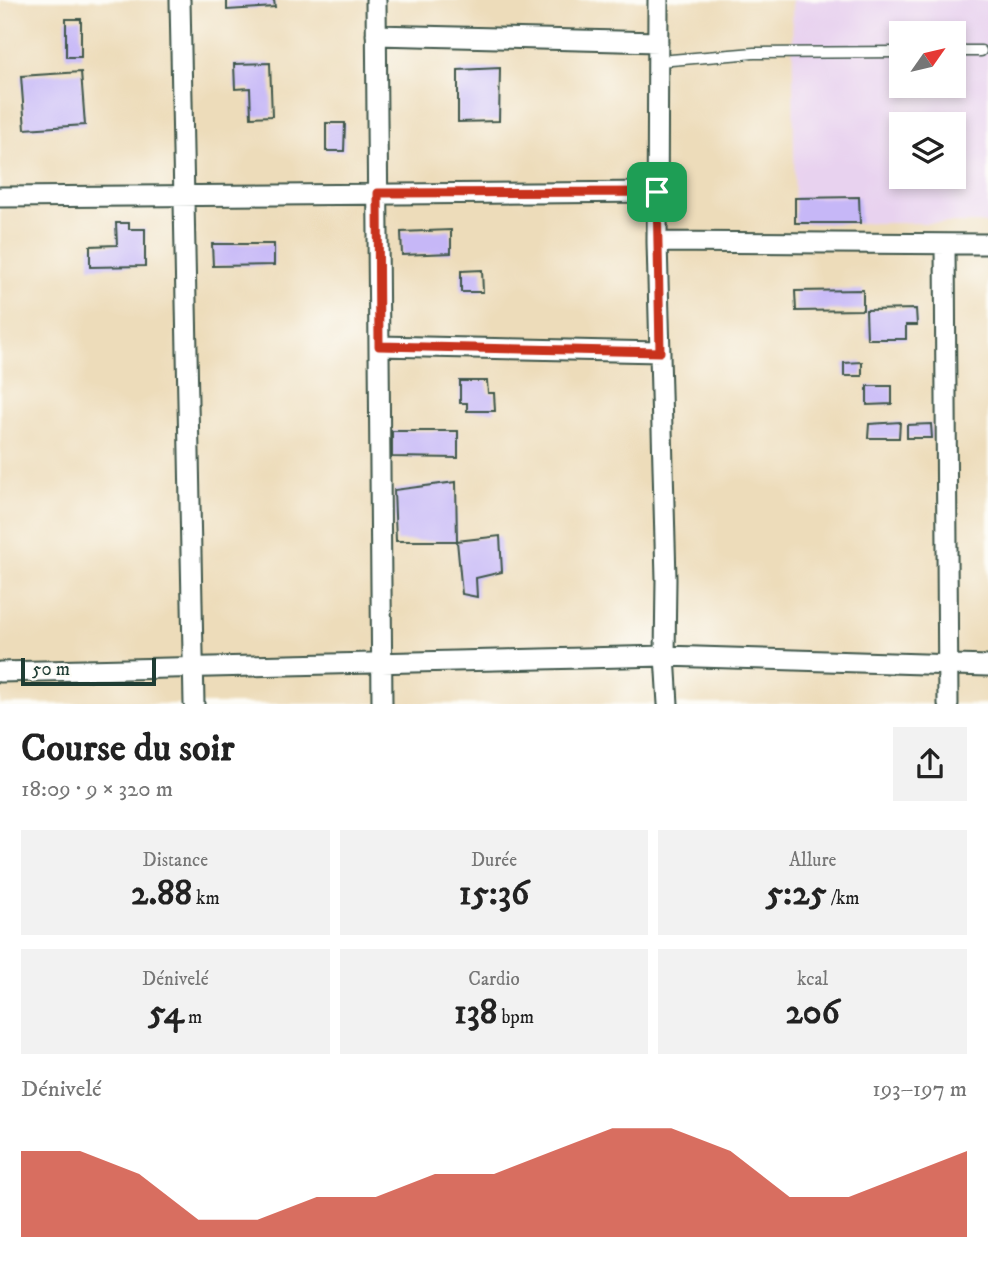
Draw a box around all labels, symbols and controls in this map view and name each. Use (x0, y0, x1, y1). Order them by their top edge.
north arrow (889, 21, 966, 98)
map controls (889, 21, 966, 189)
button: layers (889, 112, 966, 189)
pin (627, 162, 687, 222)
icon: arrive (638, 173, 676, 211)
scale bar (21, 655, 156, 687)
text: 50 m (32, 658, 70, 681)
text: Course du soir (21, 725, 234, 773)
button: share (893, 727, 967, 801)
text: 18:09 · 9 × 320 m (21, 775, 173, 804)
text: Distance (143, 849, 208, 872)
text: Durée (471, 849, 517, 872)
text: Allure (789, 849, 836, 872)
text: 2.88 (131, 872, 192, 916)
text: 15:36 (459, 872, 529, 916)
text: 5:25 (766, 872, 827, 916)
text: km (192, 887, 220, 910)
text: /km (827, 887, 860, 910)
text: Dénivelé (142, 968, 209, 991)
text: Cardio (468, 968, 520, 991)
text: kcal (797, 968, 828, 991)
text: 54 (148, 991, 184, 1035)
text: 138 (454, 991, 497, 1035)
text: 206 (786, 991, 840, 1035)
text: m (184, 1006, 202, 1029)
text: bpm (497, 1006, 534, 1029)
text: Dénivelé (21, 1075, 102, 1104)
text: 193–197 m (872, 1075, 967, 1104)

